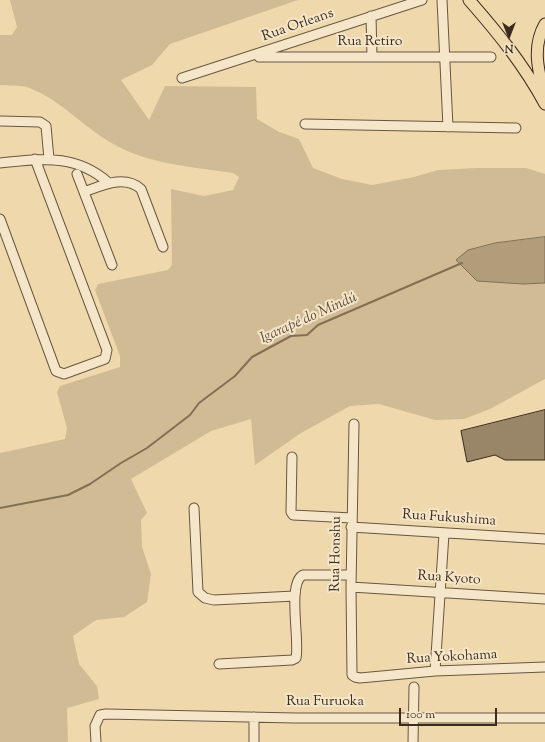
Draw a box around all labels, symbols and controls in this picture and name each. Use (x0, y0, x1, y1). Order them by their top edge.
street label: Rua Orleans (260, 6, 336, 46)
north arrow (489, 16, 529, 56)
street label: Rua Retiro (338, 35, 402, 51)
text: N (505, 40, 513, 56)
water label: Igarapé do Mindú (258, 290, 360, 348)
street label: Rua Fukushima (402, 507, 496, 531)
street label: Rua Honshu (328, 516, 346, 592)
street label: Rua Kyoto (417, 568, 481, 590)
street label: Rua Yokohama (406, 647, 498, 669)
street label: Rua Furuoka (286, 695, 364, 711)
scale bar (401, 700, 499, 726)
text: 100 m (406, 706, 435, 724)

